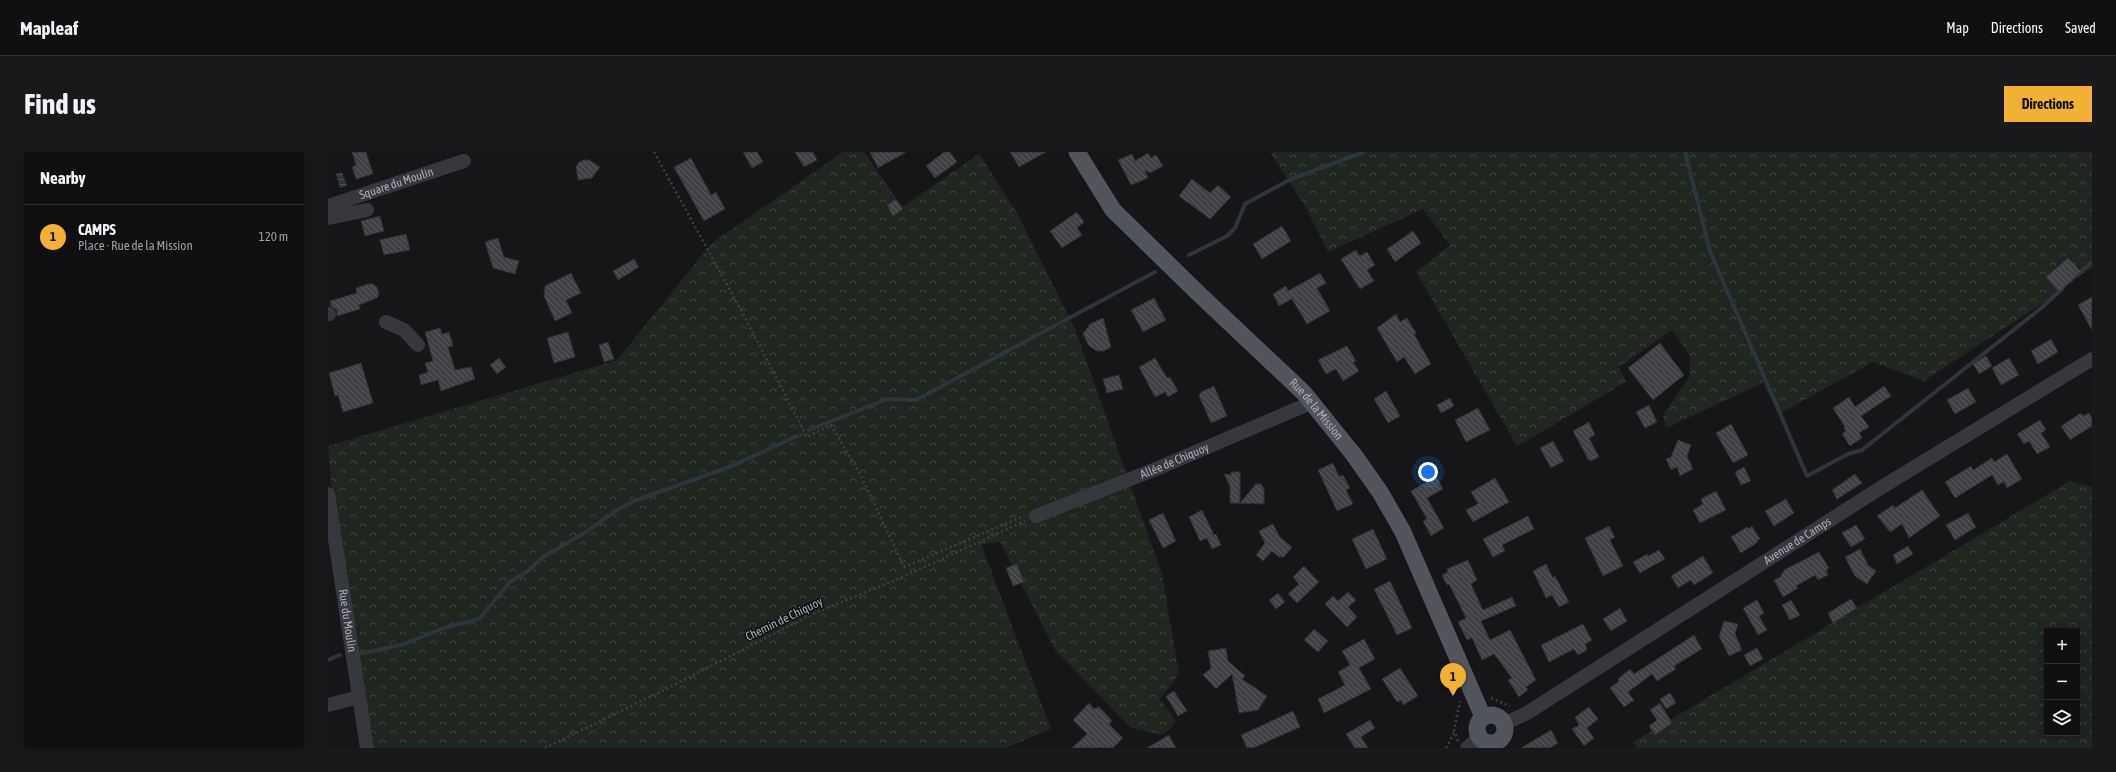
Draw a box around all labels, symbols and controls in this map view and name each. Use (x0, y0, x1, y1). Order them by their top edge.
text: Mapleaf (20, 17, 78, 39)
text: Map (1946, 20, 1969, 36)
text: Directions (1991, 20, 2043, 36)
text: Saved (2065, 20, 2096, 36)
button: Directions (2004, 86, 2092, 122)
text: Find us (24, 88, 96, 120)
street label: Square du Moulin (358, 165, 435, 202)
text: Nearby (40, 168, 86, 188)
text: CAMPS (78, 221, 116, 238)
text: 1 (50, 229, 56, 244)
text: 120 m (259, 229, 288, 244)
text: Place · Rue de la Mission (78, 238, 193, 253)
street label: Rue de la Mission (1286, 376, 1346, 443)
street label: Allée de Chiquoy (1138, 440, 1211, 482)
your location (1418, 462, 1438, 482)
street label: Avenue de Camps (1761, 514, 1834, 568)
street label: Rue du Moulin (336, 588, 359, 653)
street label: Chemin de Chiquoy (743, 594, 825, 644)
map controls (2044, 628, 2080, 736)
button: + (2044, 628, 2080, 664)
pin: 1 (1440, 663, 1466, 696)
button: − (2044, 664, 2080, 700)
button: layers (2044, 700, 2080, 736)

